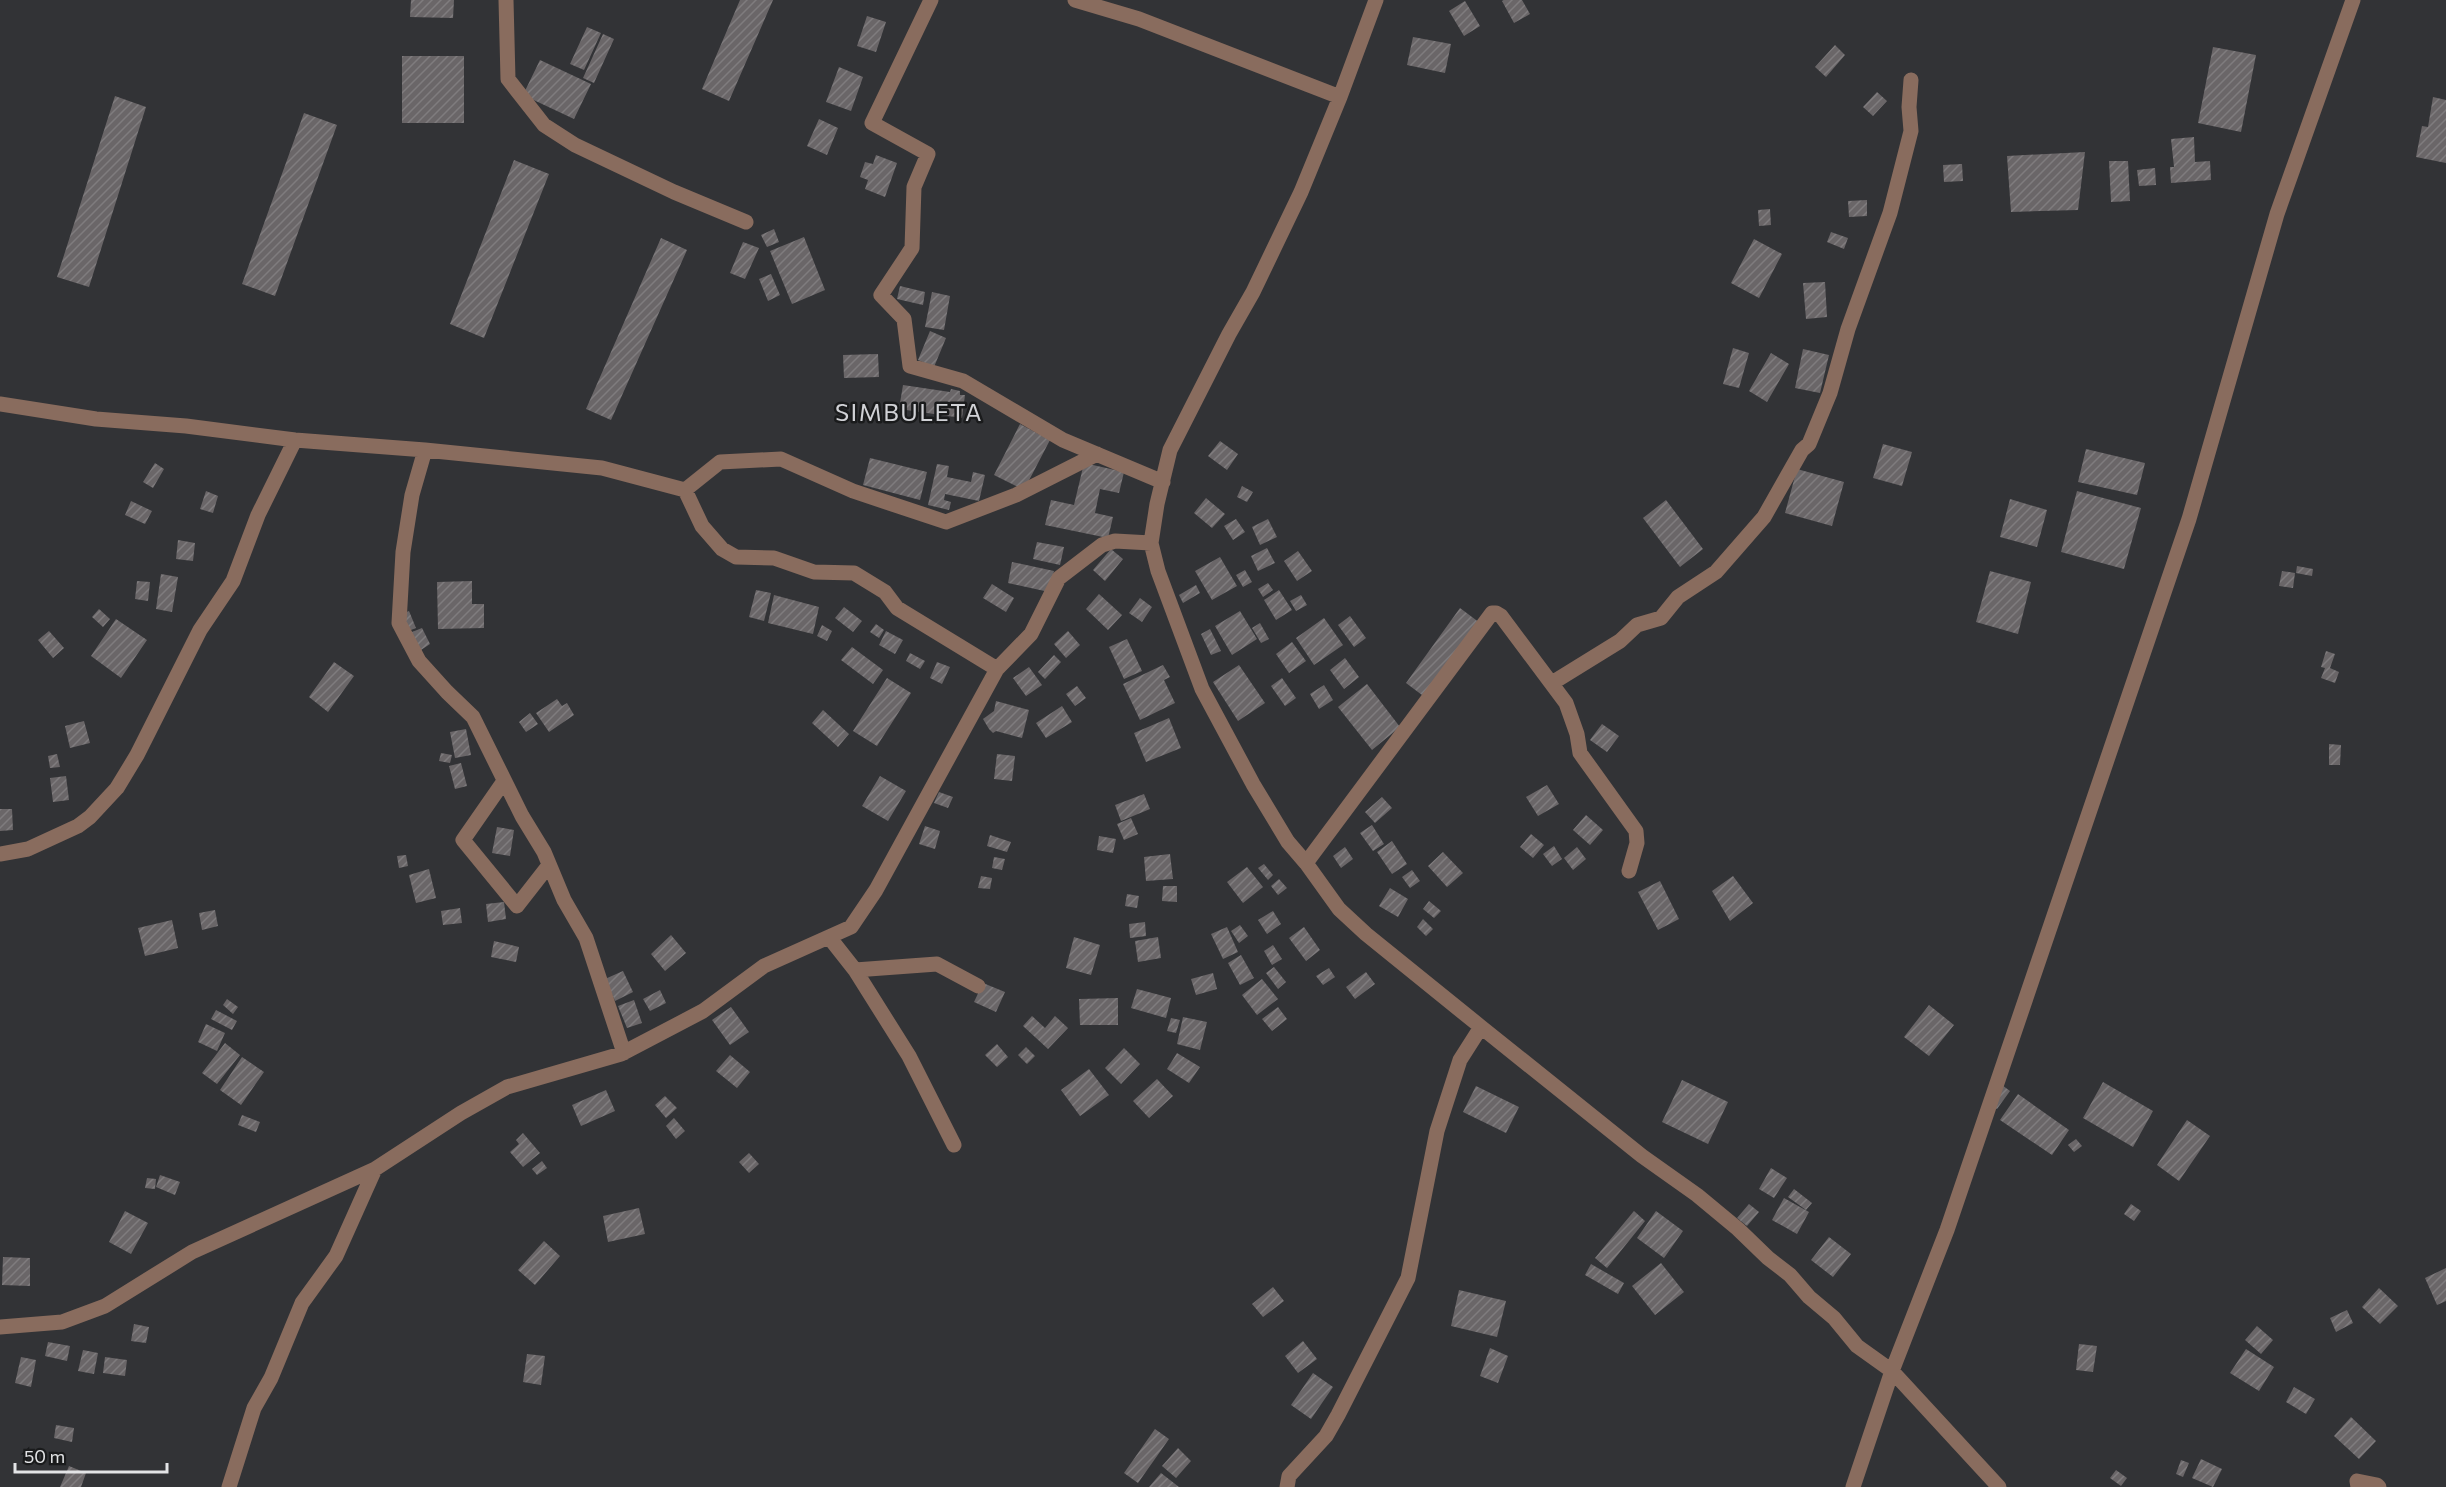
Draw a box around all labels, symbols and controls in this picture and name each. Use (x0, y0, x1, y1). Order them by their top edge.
district label: SIMBULETA (835, 397, 983, 426)
scale bar (15, 1436, 166, 1474)
text: 50 m (24, 1445, 65, 1467)

